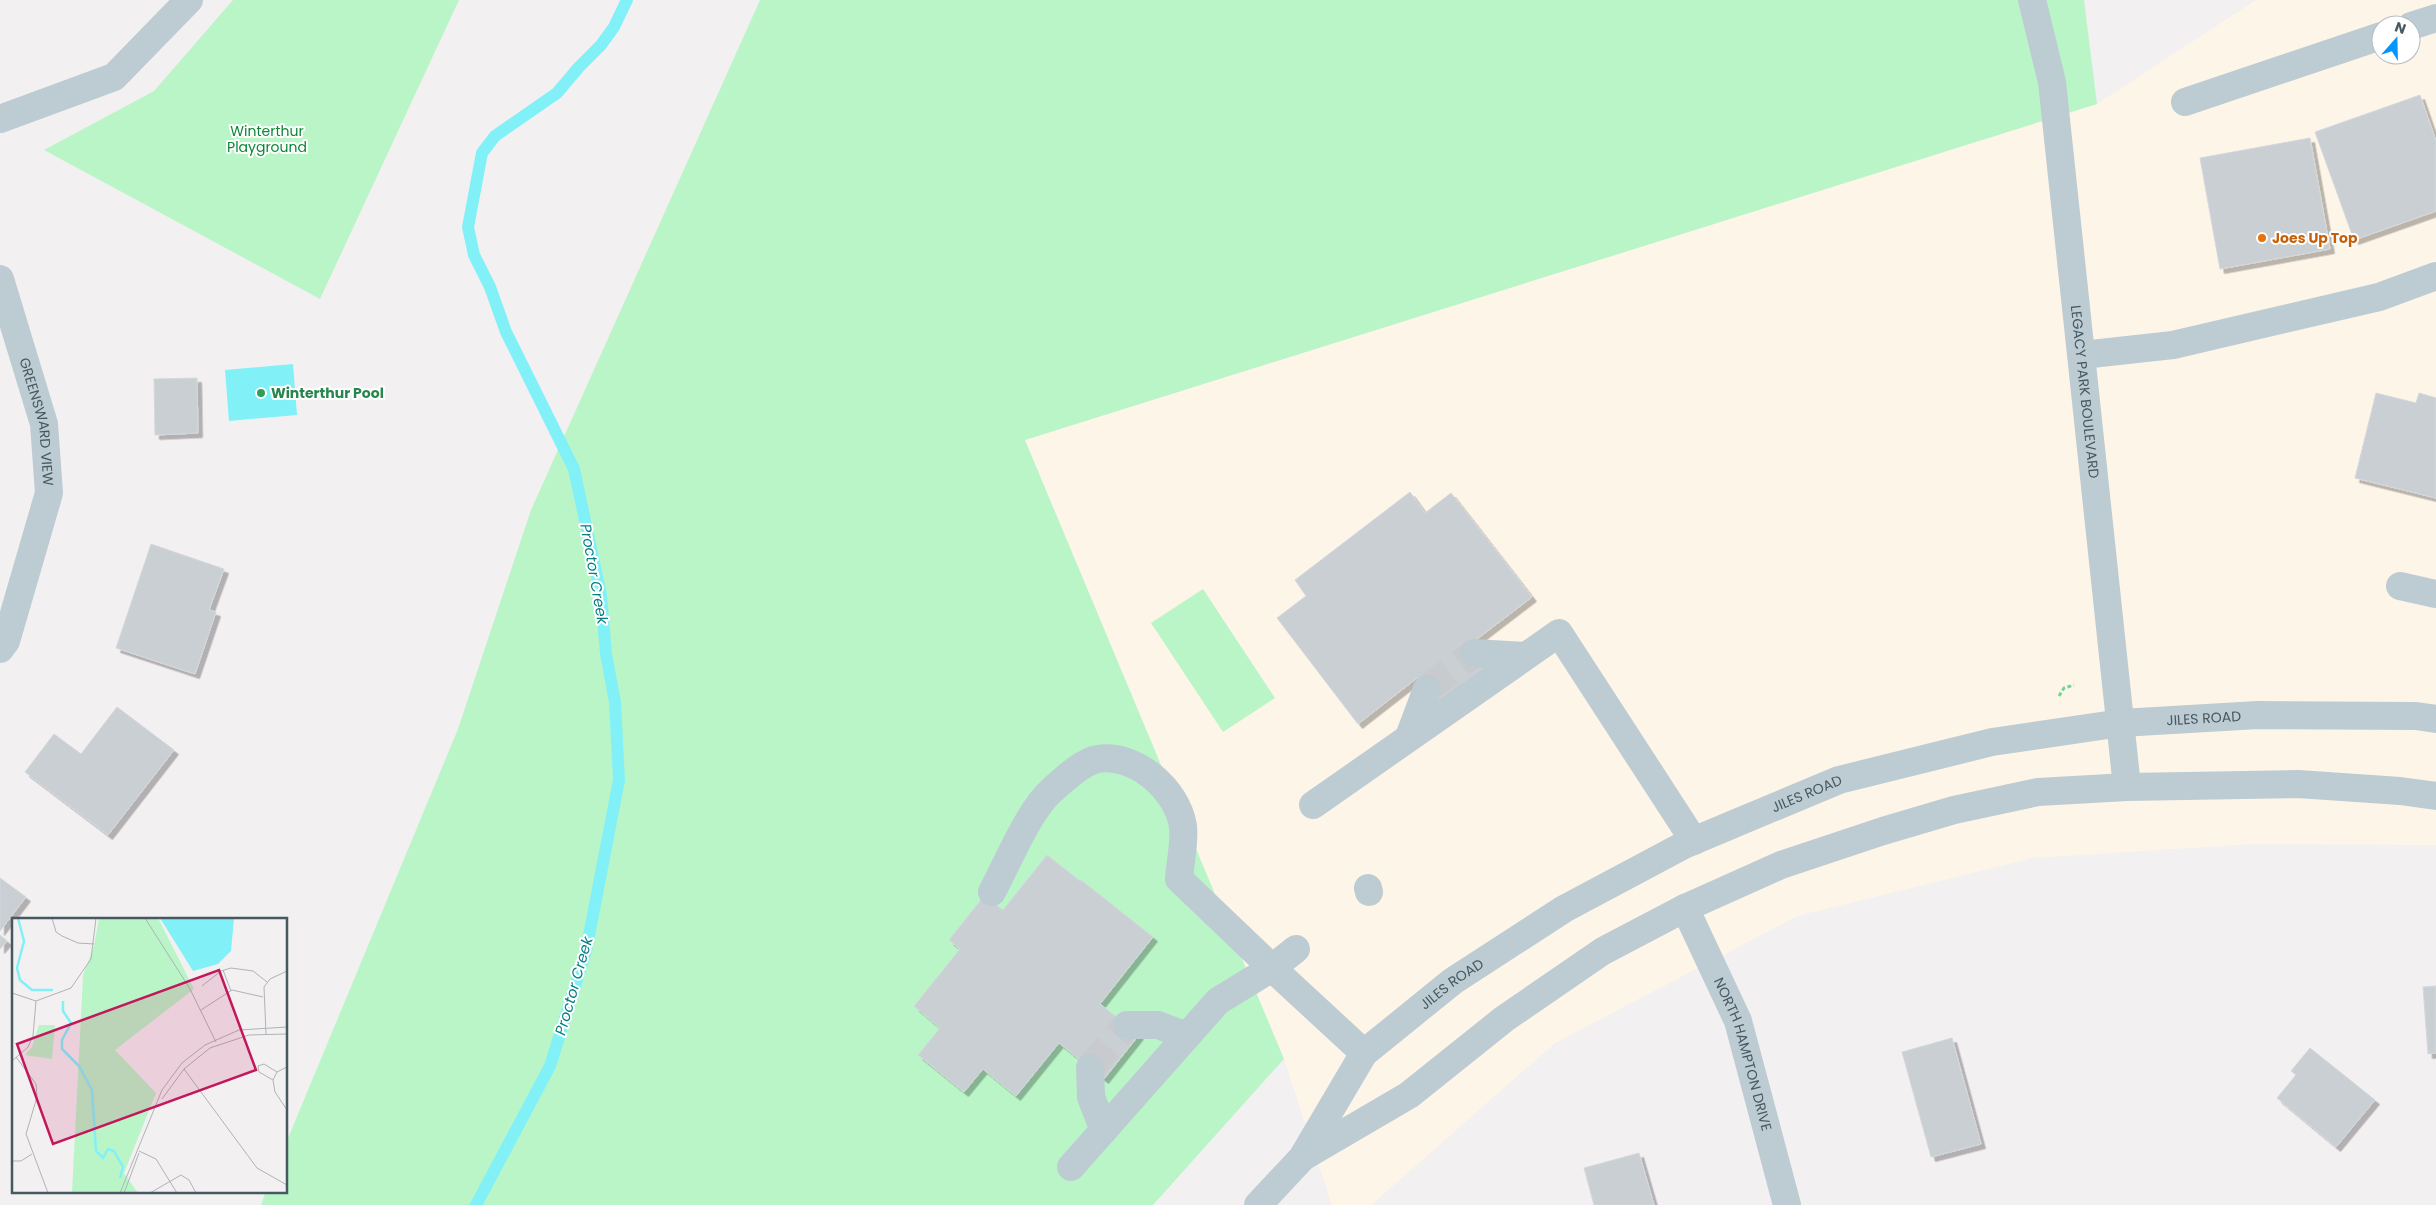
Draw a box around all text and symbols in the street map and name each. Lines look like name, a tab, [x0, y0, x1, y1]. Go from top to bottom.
north arrow	[2371, 15, 2421, 65]
text: N	[2392, 17, 2409, 39]
park label: Winterthur Playground	[227, 121, 307, 157]
place label: Joes Up Top	[2272, 228, 2358, 248]
marker: Joes Up Top	[2256, 232, 2268, 244]
street label: LEGACY PARK BOULEVARD	[2066, 304, 2104, 480]
street label: GREENSWARD VIEW	[14, 355, 58, 487]
place label: Winterthur Pool	[271, 383, 384, 403]
marker: Winterthur Pool	[255, 387, 267, 399]
water label: Proctor Creek	[575, 522, 614, 627]
street label: JILES ROAD	[2166, 706, 2242, 730]
street label: JILES ROAD	[1768, 770, 1845, 817]
inset map	[12, 918, 288, 1192]
water label: Proctor Creek	[549, 933, 598, 1038]
street label: JILES ROAD	[1415, 954, 1488, 1014]
street label: NORTH HAMPTON DRIVE	[1709, 974, 1777, 1133]

